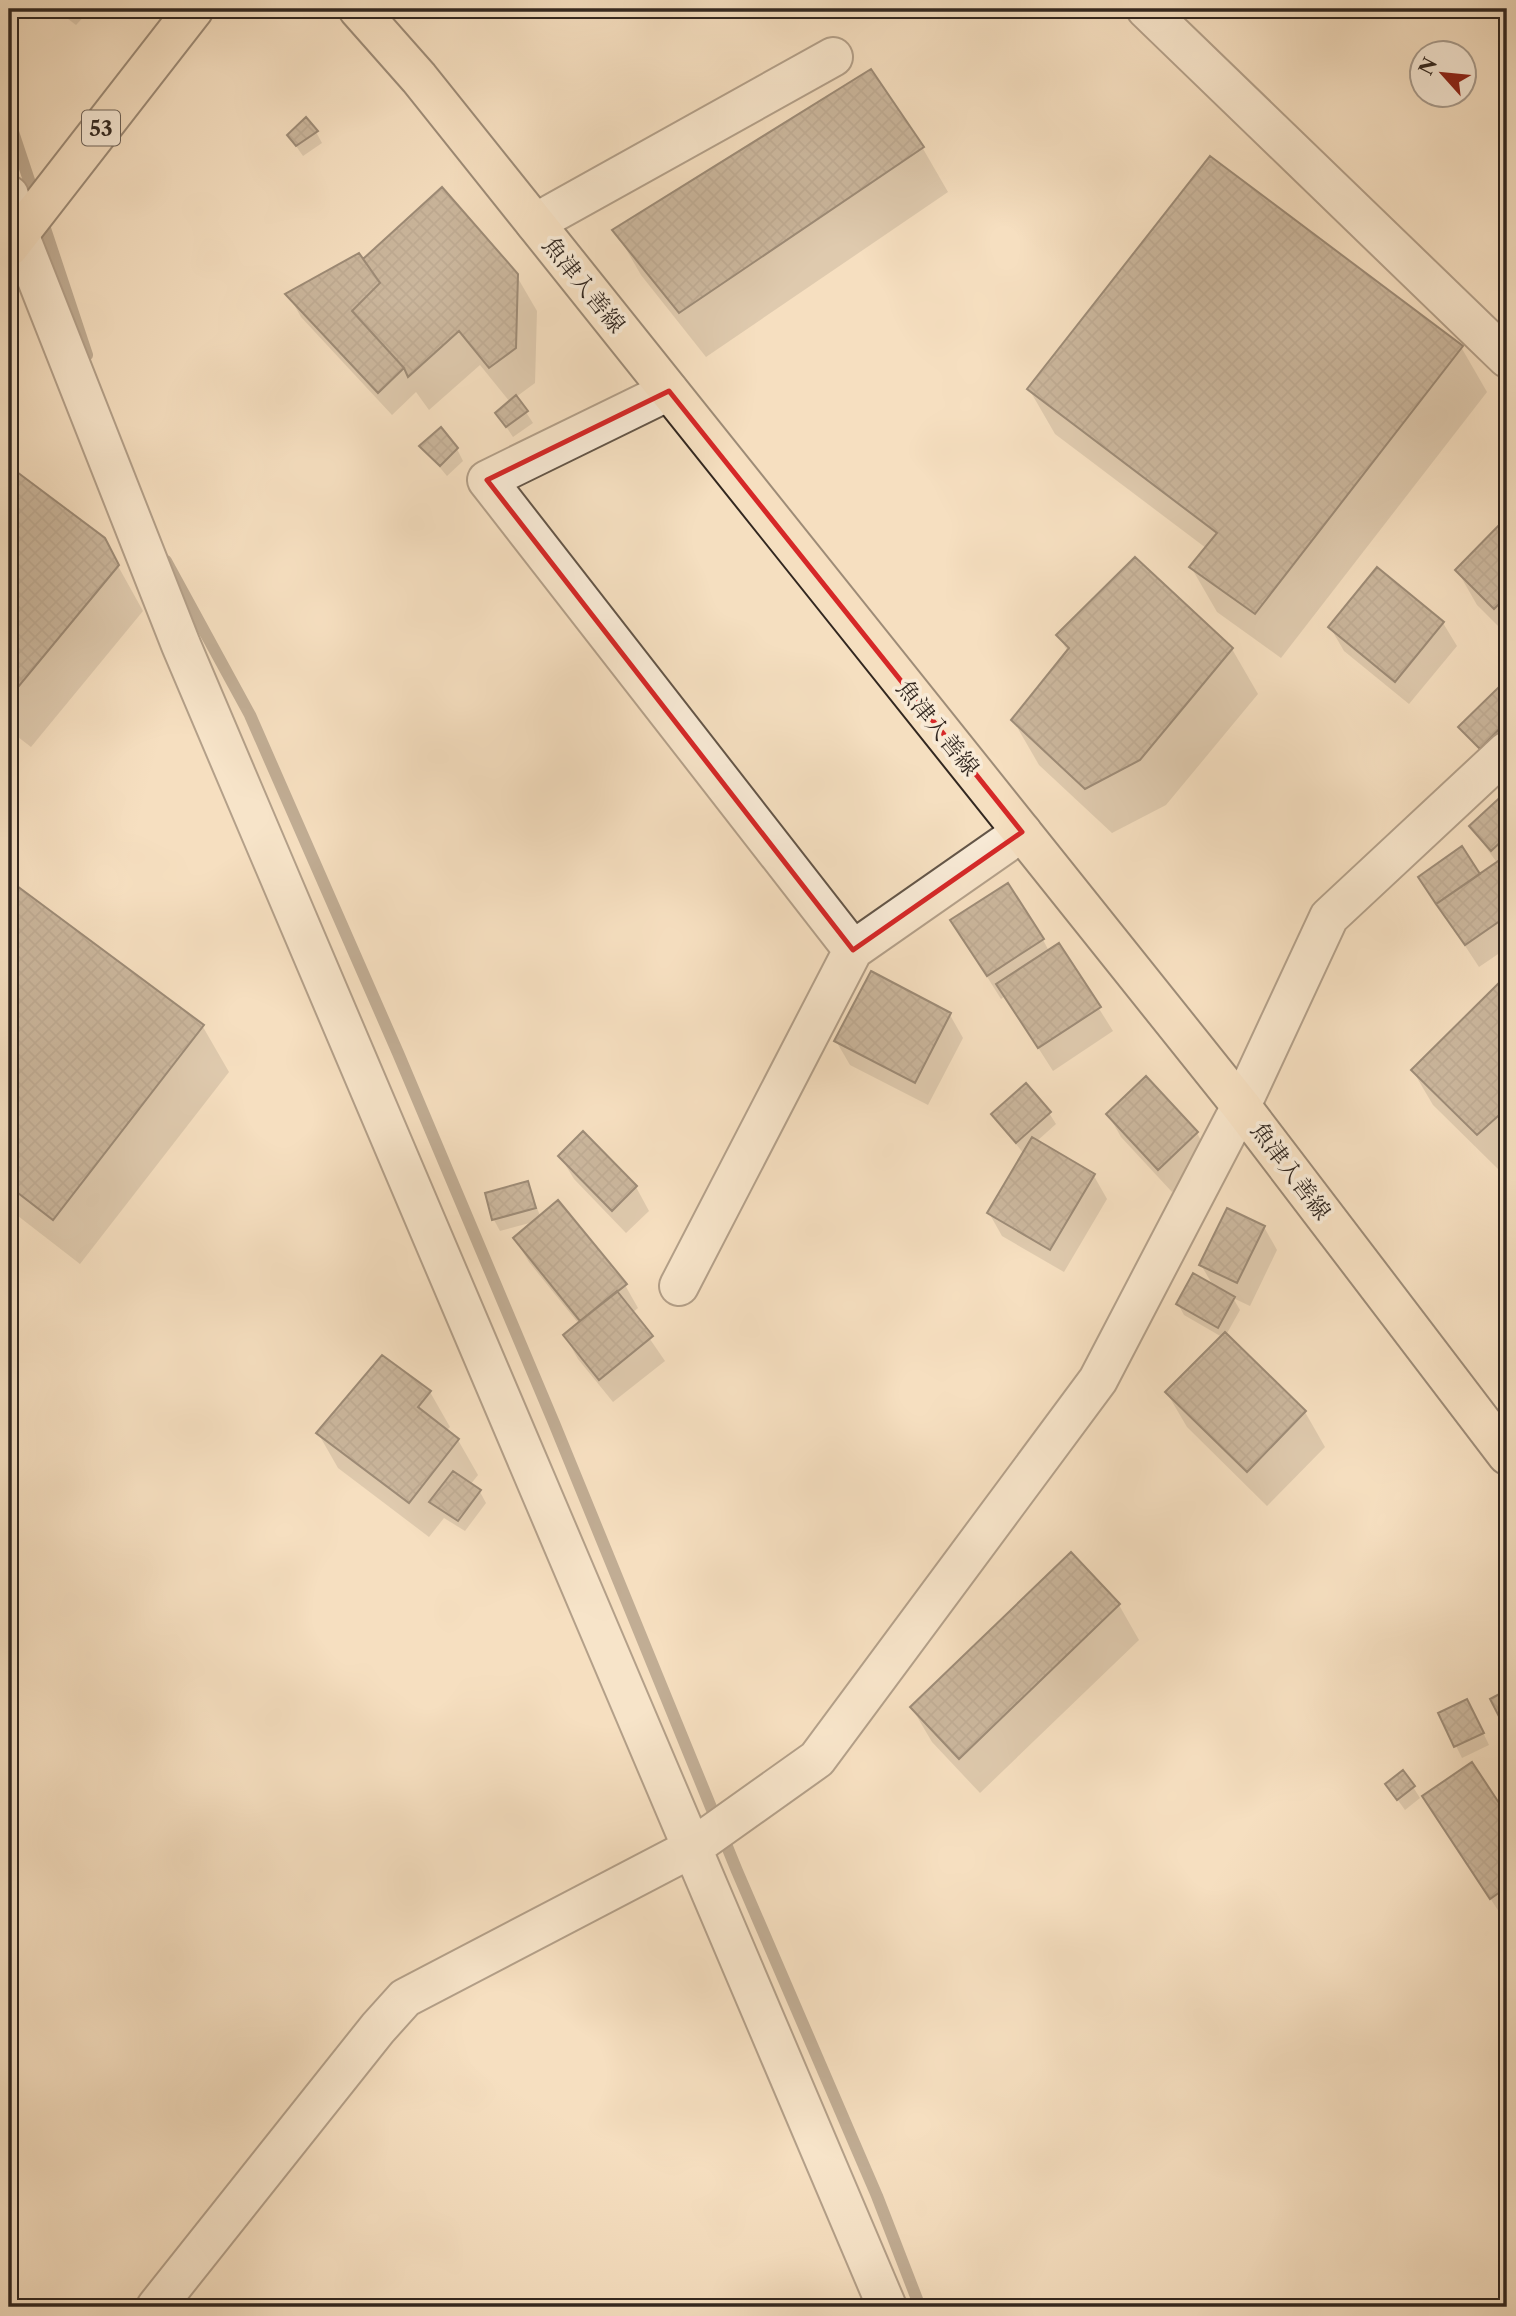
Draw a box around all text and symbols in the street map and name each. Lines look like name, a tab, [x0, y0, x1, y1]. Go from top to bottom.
north arrow	[1408, 38, 1478, 108]
text: N	[1414, 54, 1442, 79]
road number: 53	[82, 110, 120, 146]
street label: 魚津入善線	[537, 232, 631, 338]
street label: 魚津入善線	[891, 675, 985, 781]
street label: 魚津入善線	[1245, 1117, 1337, 1225]

